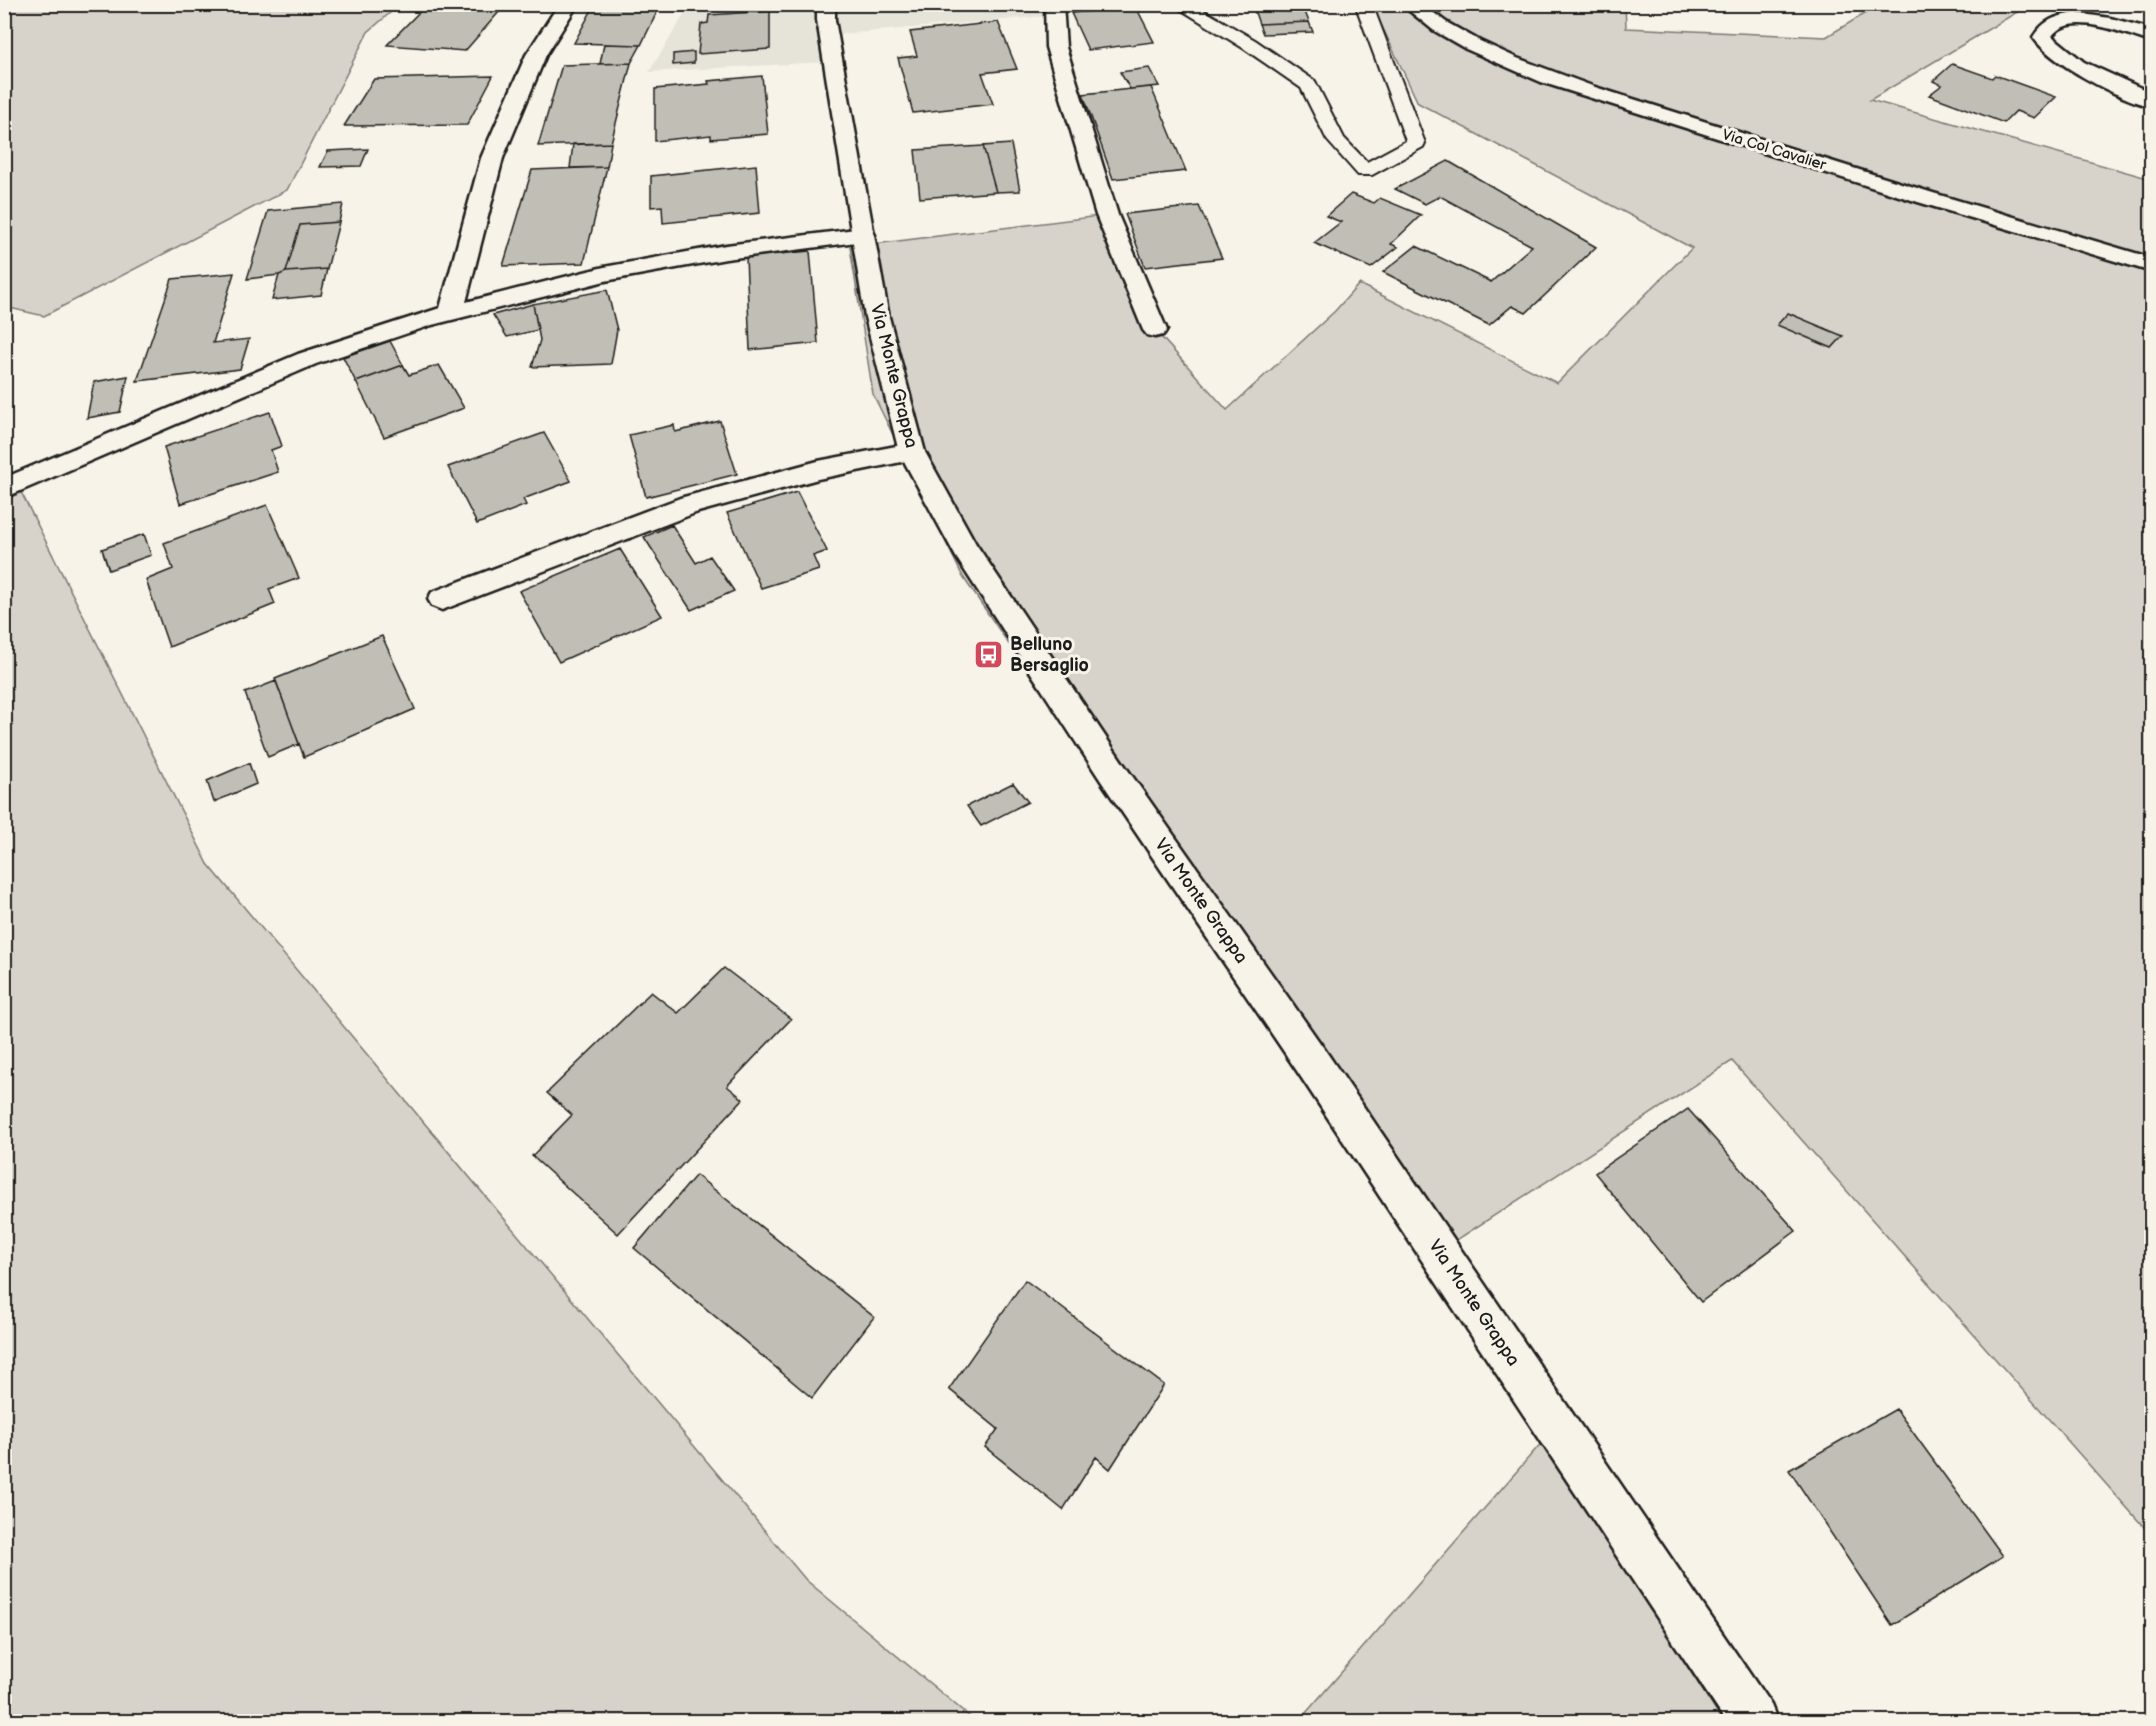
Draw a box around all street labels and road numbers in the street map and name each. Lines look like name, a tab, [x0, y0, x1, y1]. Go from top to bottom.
street label: Via Col Cavalier	[1720, 125, 1829, 175]
street label: Via Monte Grappa	[866, 302, 922, 450]
street label: Via Monte Grappa	[1150, 834, 1252, 968]
street label: Via Monte Grappa	[1424, 1236, 1524, 1370]

